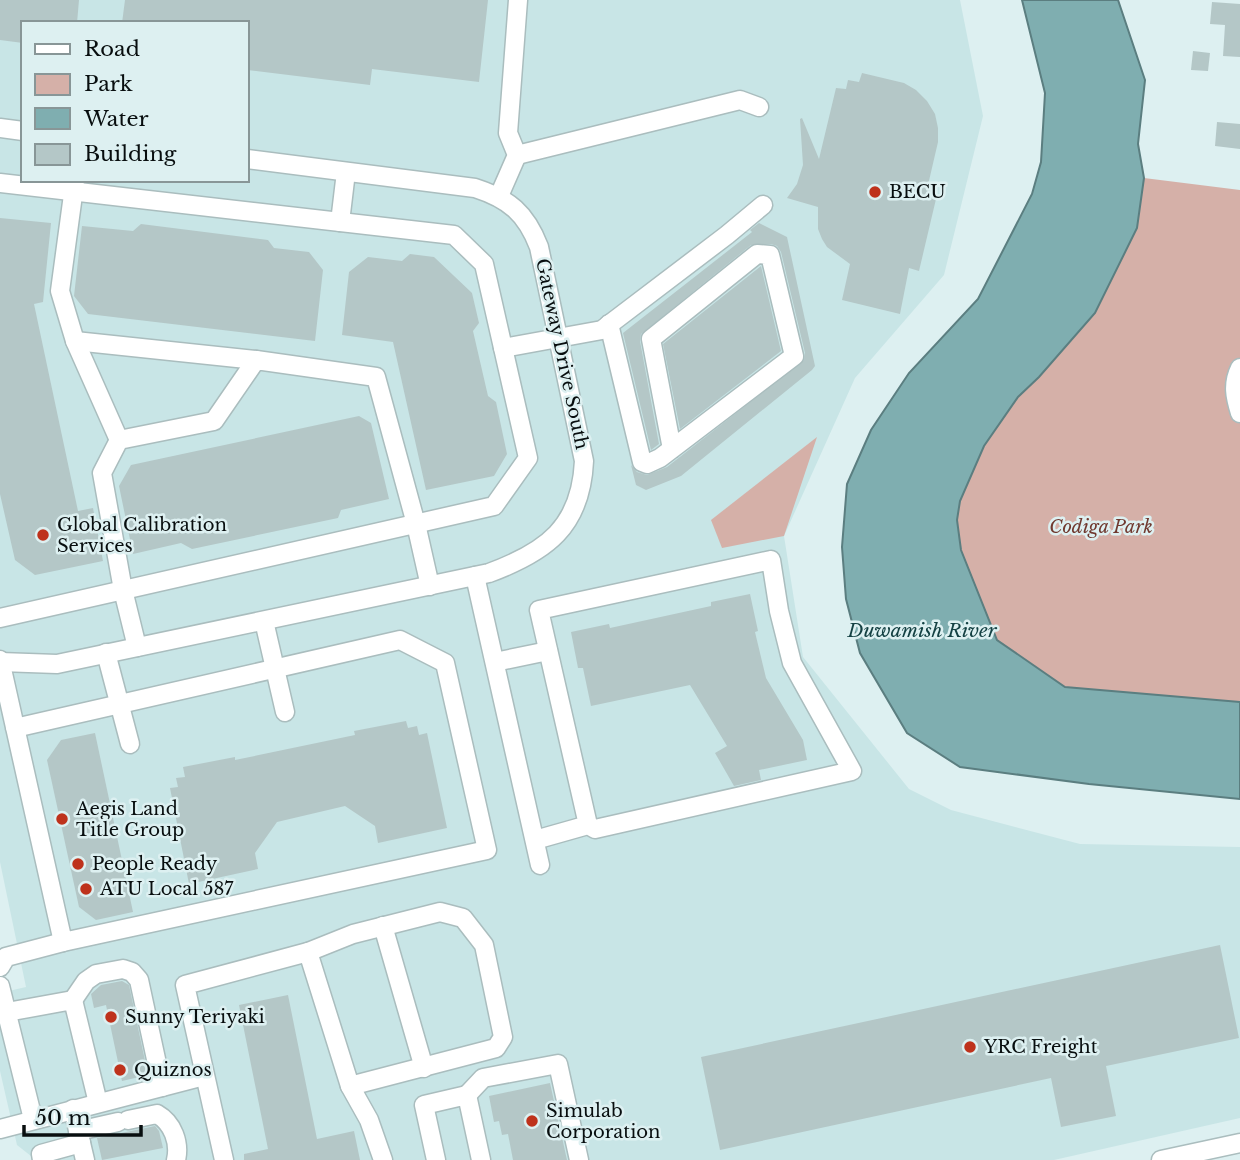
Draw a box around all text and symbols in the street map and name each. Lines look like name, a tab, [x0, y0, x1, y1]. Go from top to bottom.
legend	[21, 21, 248, 182]
text: Road	[84, 36, 140, 62]
text: Park	[84, 71, 133, 97]
text: Water	[83, 106, 148, 132]
text: Building	[84, 141, 177, 167]
place label: BECU	[889, 181, 946, 203]
marker: BECU	[867, 184, 883, 200]
street label: Gateway Drive South	[531, 257, 593, 451]
place label: Global Calibration Services	[57, 514, 227, 557]
park label: Codiga Park	[1049, 516, 1153, 538]
marker: Global Calibration Services	[35, 527, 51, 543]
water label: Duwamish River	[847, 619, 998, 642]
place label: Aegis Land Title Group	[75, 798, 184, 841]
marker: Aegis Land Title Group	[54, 811, 70, 827]
place label: People Ready	[92, 853, 218, 875]
marker: People Ready	[70, 856, 86, 872]
place label: ATU Local 587	[99, 878, 234, 900]
marker: ATU Local 587	[78, 881, 94, 897]
place label: Sunny Teriyaki	[125, 1006, 265, 1028]
marker: Sunny Teriyaki	[103, 1009, 119, 1025]
place label: YRC Freight	[983, 1036, 1098, 1058]
marker: YRC Freight	[962, 1039, 978, 1055]
place label: Quiznos	[134, 1059, 212, 1081]
marker: Quiznos	[112, 1062, 128, 1078]
scale bar	[24, 1094, 142, 1138]
place label: Simulab Corporation	[546, 1100, 660, 1143]
text: 50 m	[35, 1105, 91, 1131]
marker: Simulab Corporation	[524, 1113, 540, 1129]

